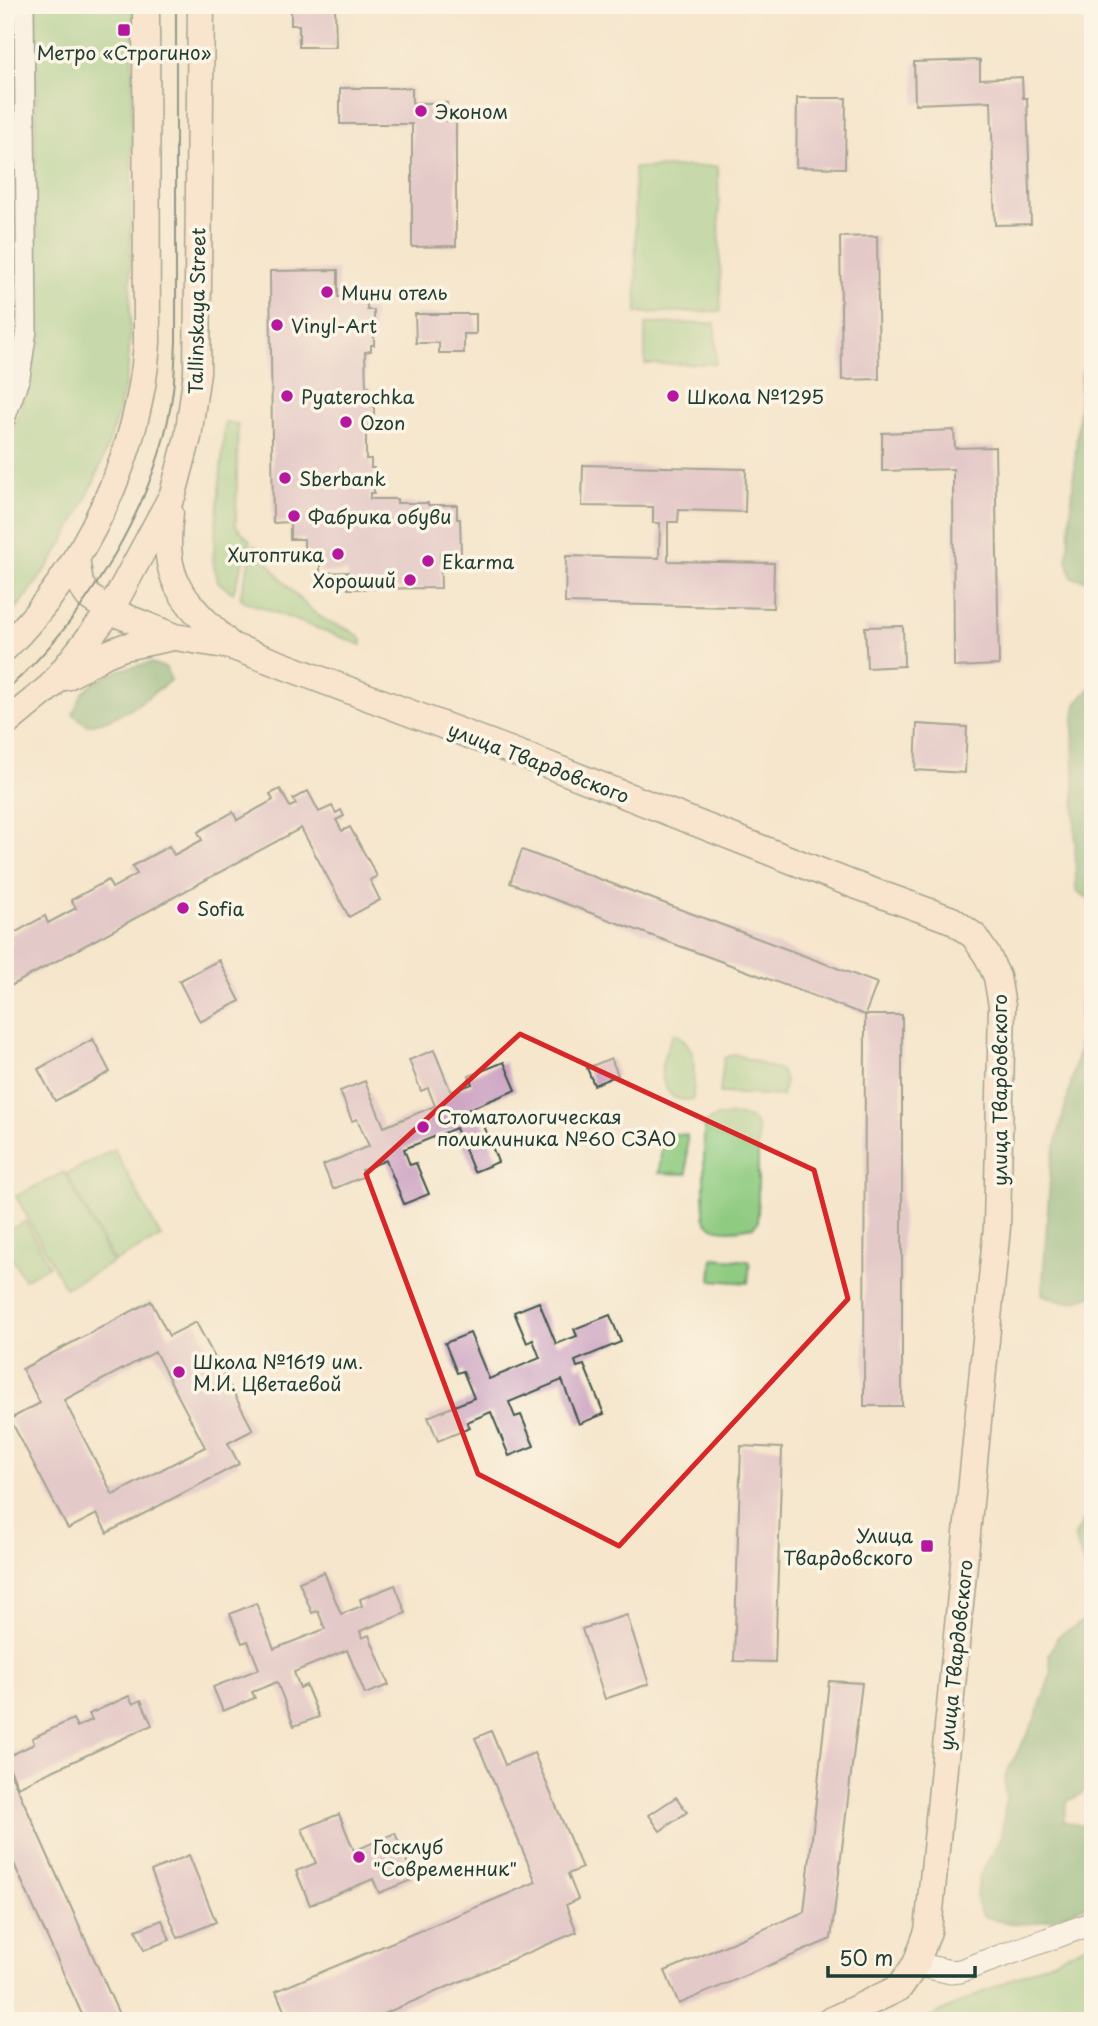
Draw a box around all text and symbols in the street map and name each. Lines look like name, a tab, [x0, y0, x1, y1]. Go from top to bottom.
marker: Метро «Строгино»	[116, 22, 132, 38]
place label: Метро «Строгино»	[37, 38, 211, 66]
place label: Эконом	[435, 97, 508, 125]
marker: Эконом	[413, 103, 429, 119]
street label: Tallinskaya Street	[181, 227, 211, 395]
place label: Мини отель	[341, 278, 448, 306]
marker: Мини отель	[319, 284, 335, 300]
place label: Vinyl-Art	[291, 311, 377, 339]
marker: Vinyl-Art	[269, 317, 285, 333]
place label: Pyaterochka	[301, 382, 415, 410]
place label: Школа №1295	[687, 382, 824, 410]
marker: Pyaterochka	[279, 388, 295, 404]
marker: Школа №1295	[665, 388, 681, 404]
place label: Ozon	[360, 408, 405, 436]
marker: Ozon	[338, 414, 354, 430]
place label: Sberbank	[299, 464, 387, 492]
marker: Sberbank	[277, 470, 293, 486]
place label: Фабрика обуви	[308, 502, 451, 530]
marker: Фабрика обуви	[286, 508, 302, 524]
place label: Хитоптика	[228, 540, 324, 568]
marker: Хитоптика	[330, 546, 346, 562]
place label: Ekarma	[442, 547, 514, 575]
marker: Ekarma	[420, 553, 436, 569]
place label: Хороший	[312, 566, 396, 594]
marker: Хороший	[402, 572, 418, 588]
street label: улица Твардовского	[444, 715, 634, 809]
place label: Sofia	[197, 894, 244, 922]
marker: Sofia	[175, 900, 191, 916]
street label: улица Твардовского	[985, 994, 1013, 1186]
place label: Стоматологическая поликлиника №60 СЗАО	[437, 1102, 677, 1152]
marker: Стоматологическая поликлиника №60 СЗАО	[415, 1119, 431, 1135]
place label: Школа №1619 им. М.И. Цветаевой	[193, 1347, 363, 1397]
marker: Школа №1619 им. М.И. Цветаевой	[171, 1364, 187, 1380]
place label: Улица Твардовского	[783, 1521, 913, 1571]
marker: Улица Твардовского	[919, 1538, 935, 1554]
street label: улица Твардовского	[931, 1558, 979, 1752]
place label: Госклуб "Современник"	[373, 1832, 517, 1882]
marker: Госклуб "Современник"	[351, 1849, 367, 1865]
scale bar	[828, 1935, 976, 1979]
text: 50 m	[839, 1941, 893, 1973]

